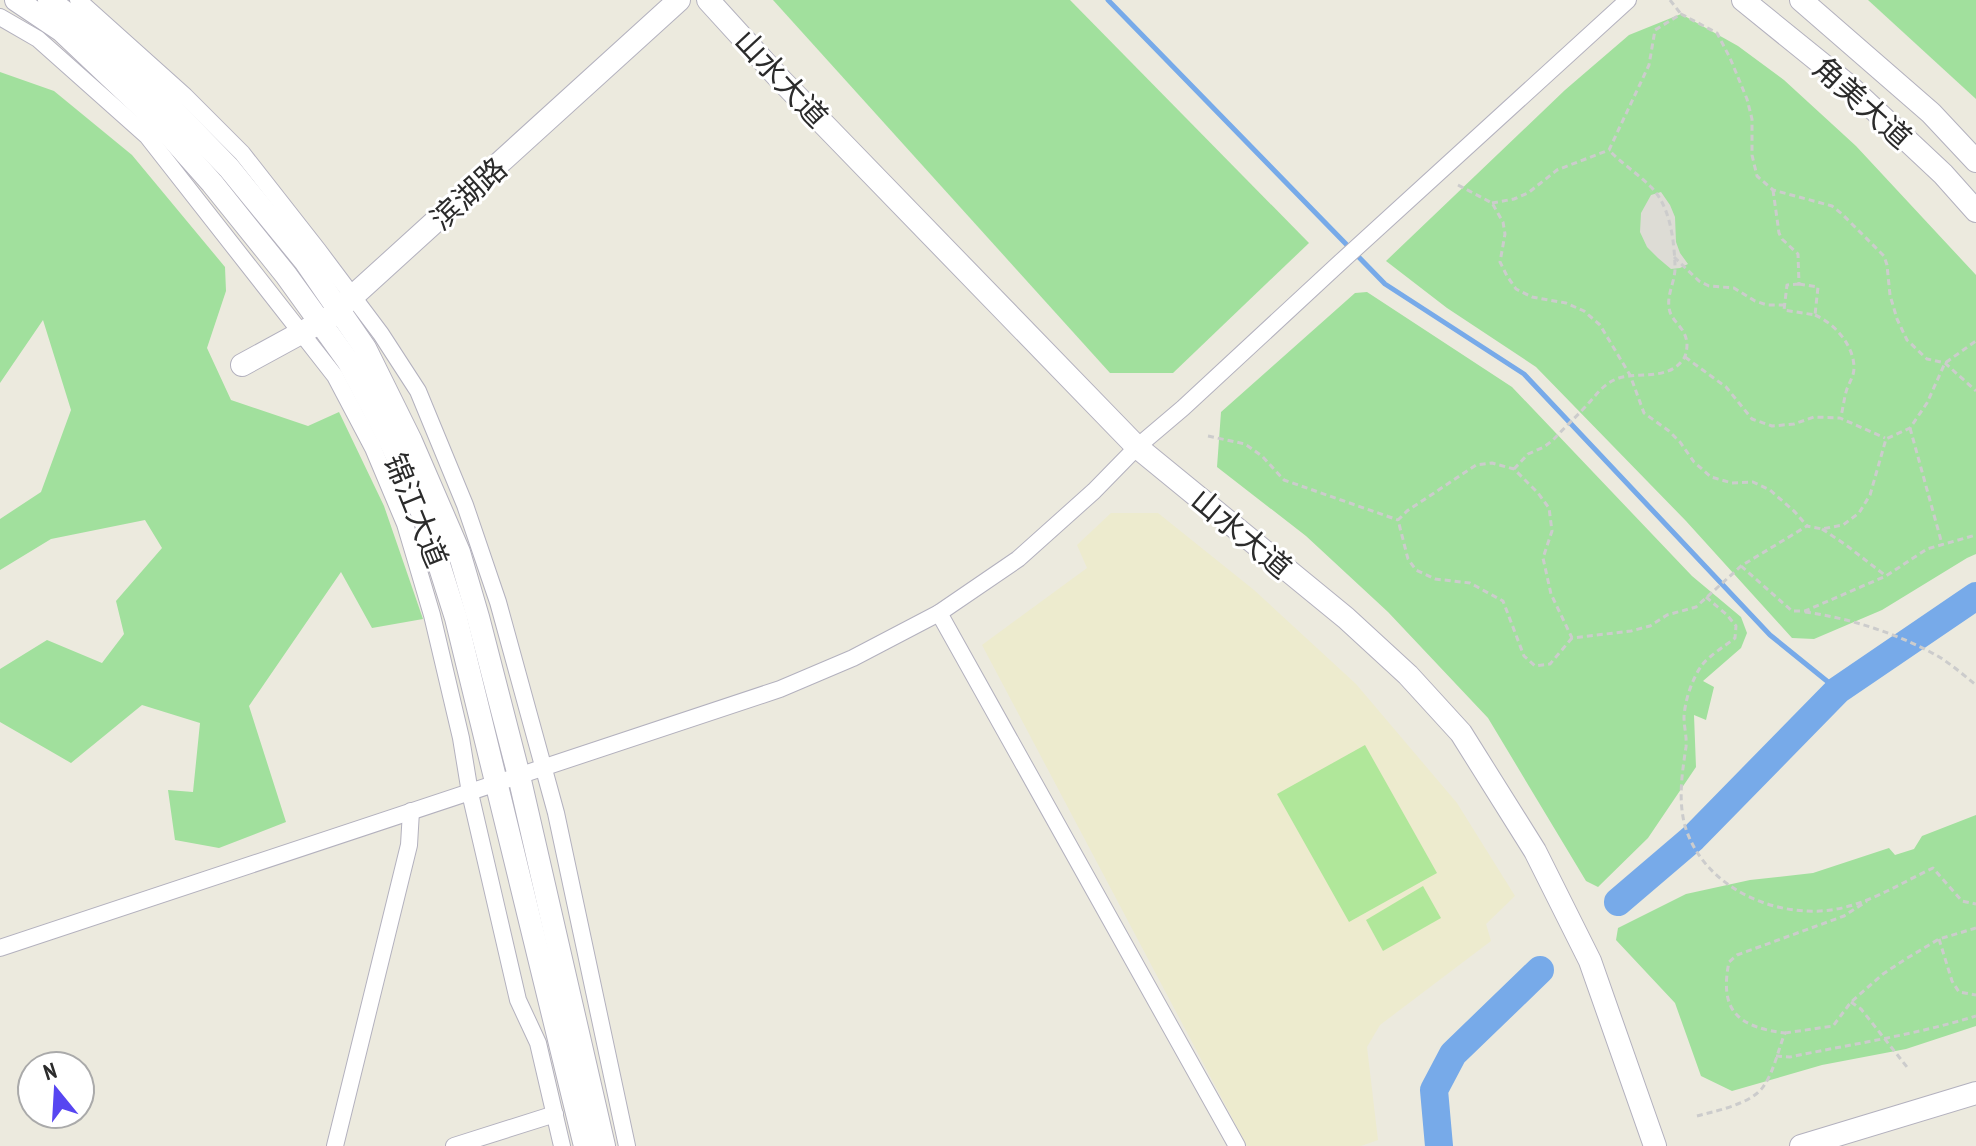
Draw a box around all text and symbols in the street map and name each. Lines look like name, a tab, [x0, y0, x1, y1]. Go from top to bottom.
street label: 山水大道	[727, 21, 837, 135]
street label: 角美大道	[1805, 47, 1921, 157]
street label: 滨湖路	[422, 148, 514, 238]
street label: 锦江大道	[376, 447, 458, 573]
street label: 山水大道	[1184, 479, 1300, 587]
north arrow	[16, 1050, 96, 1130]
text: N	[40, 1056, 60, 1086]

